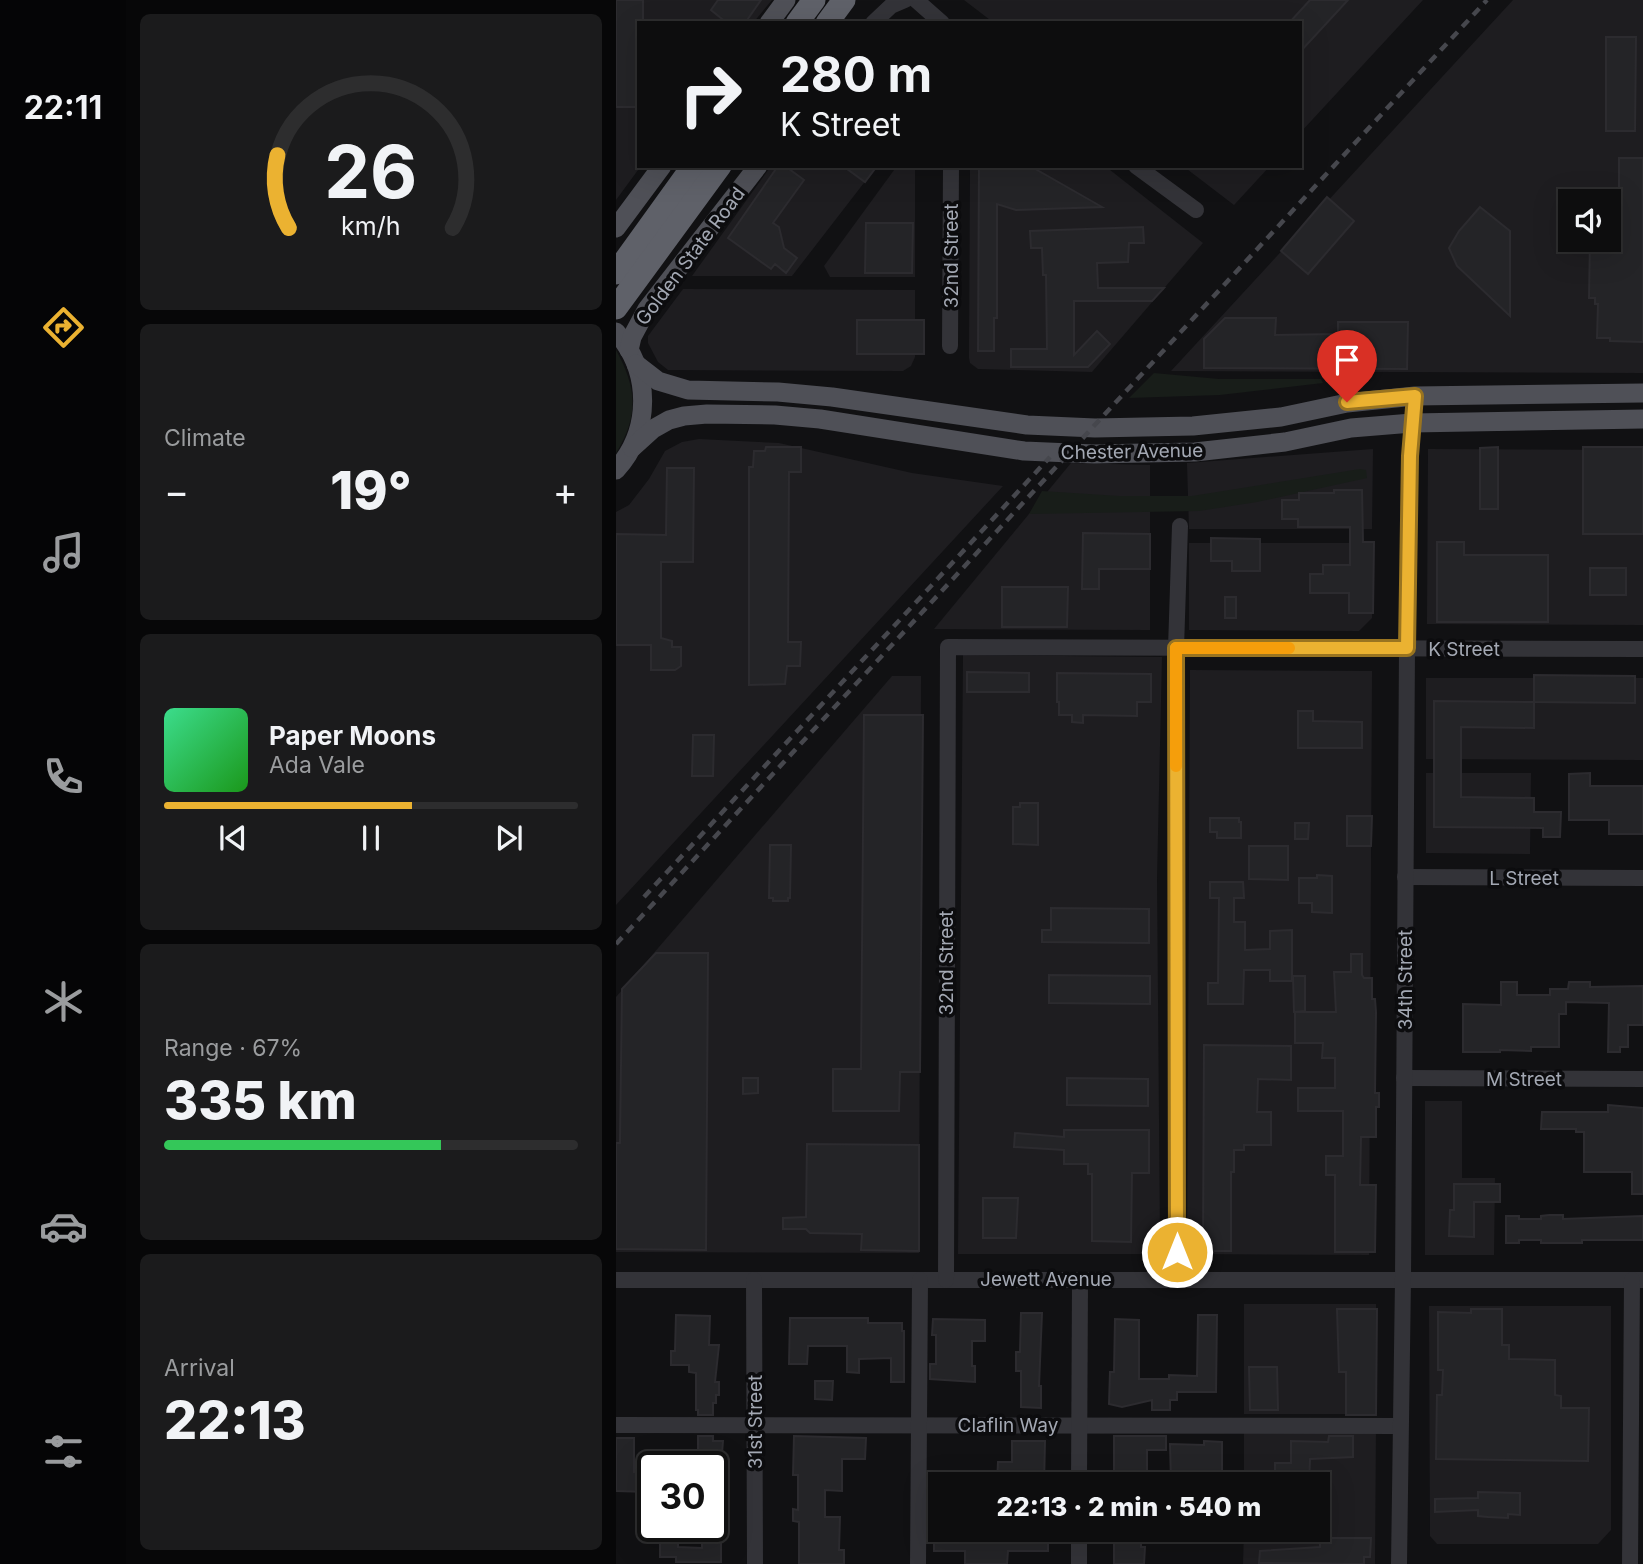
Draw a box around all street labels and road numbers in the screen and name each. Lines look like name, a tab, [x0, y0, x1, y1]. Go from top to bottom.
street label: Golden State Road	[631, 183, 750, 330]
street label: 32nd Street	[940, 203, 963, 309]
street label: Chester Avenue	[1061, 439, 1203, 464]
street label: K Street	[1428, 638, 1500, 661]
street label: L Street	[1489, 867, 1559, 890]
street label: 32nd Street	[935, 910, 958, 1016]
street label: 34th Street	[1394, 930, 1417, 1030]
street label: M Street	[1486, 1068, 1562, 1091]
street label: Jewett Avenue	[980, 1268, 1112, 1291]
street label: 31st Street	[744, 1375, 767, 1469]
street label: Claflin Way	[958, 1414, 1059, 1437]

